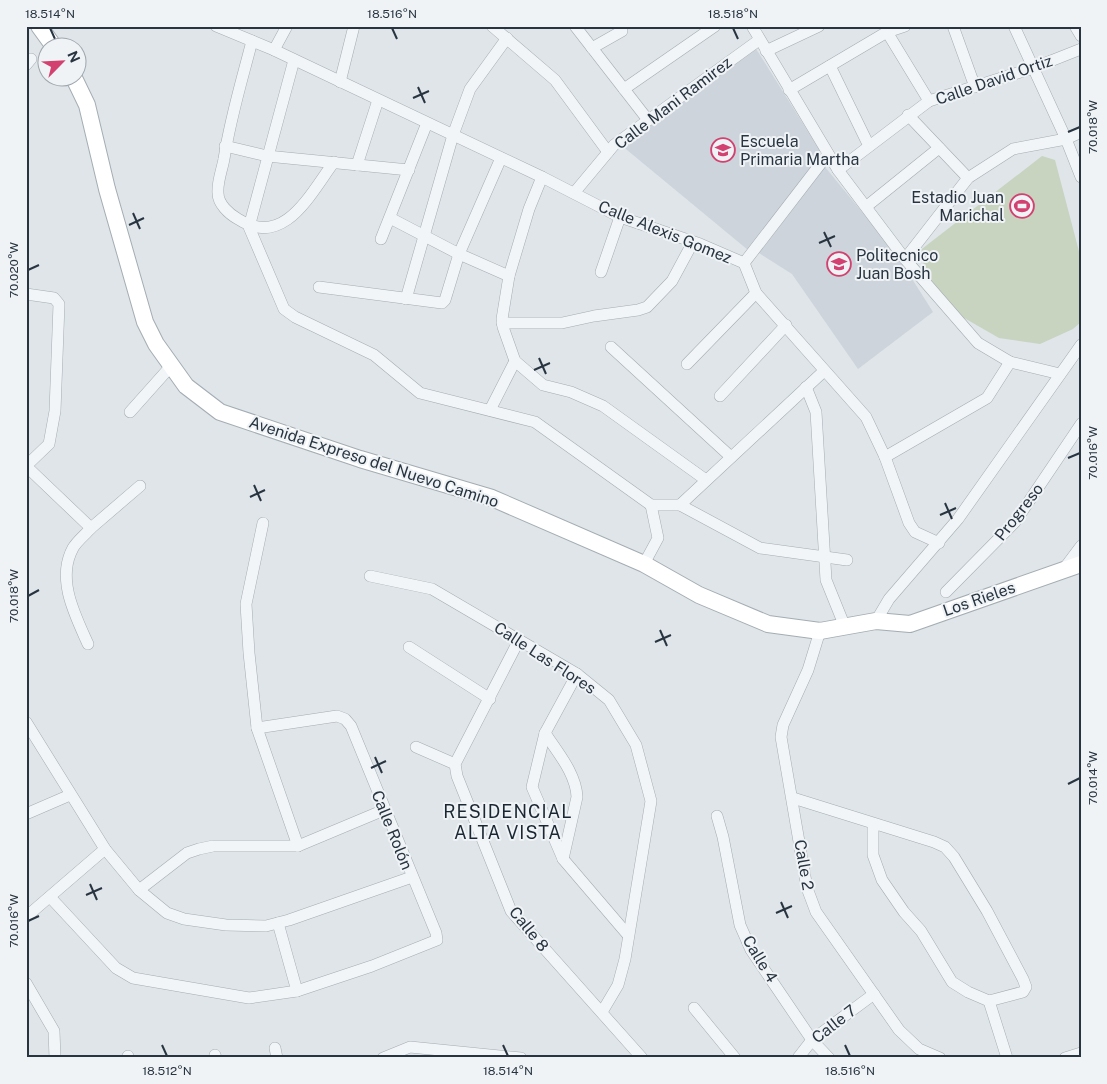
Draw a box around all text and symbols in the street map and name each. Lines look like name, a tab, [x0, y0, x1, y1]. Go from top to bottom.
text: 18.514°N	[25, 7, 75, 21]
text: 18.516°N	[367, 7, 417, 21]
text: 18.518°N	[708, 7, 758, 21]
north arrow	[38, 38, 88, 88]
text: N	[64, 48, 83, 65]
street label: Calle David Ortiz	[933, 51, 1055, 109]
street label: Calle Mani Ramirez	[611, 53, 736, 153]
text: 70.018°W	[1086, 99, 1100, 154]
place label: Escuela Primaria Martha	[740, 132, 859, 169]
school or university icon: Escuela Primaria Martha	[710, 137, 736, 163]
place label: Estadio Juan Marichal	[911, 188, 1004, 225]
sports icon: Estadio Juan Marichal	[1009, 193, 1035, 219]
street label: Calle Alexis Gomez	[596, 197, 735, 268]
text: 70.020°W	[7, 242, 21, 298]
place label: Politecnico Juan Bosh	[856, 246, 938, 283]
school or university icon: Politecnico Juan Bosh	[826, 251, 852, 277]
street label: Avenida Expreso del Nuevo Camino	[247, 413, 501, 511]
text: 70.016°W	[1086, 426, 1100, 480]
street label: Progreso	[991, 480, 1047, 544]
text: 70.018°W	[7, 568, 21, 623]
street label: Los Rieles	[940, 578, 1018, 620]
street label: Calle Las Flores	[491, 618, 599, 698]
text: 70.014°W	[1086, 751, 1100, 805]
street label: Calle Rolón	[367, 788, 417, 872]
district label: RESIDENCIAL ALTA VISTA	[443, 801, 573, 843]
street label: Calle 2	[790, 838, 818, 892]
text: 70.016°W	[7, 894, 21, 948]
street label: Calle 8	[505, 903, 553, 955]
street label: Calle 4	[739, 932, 781, 986]
street label: Calle 7	[808, 1001, 860, 1047]
text: 18.512°N	[142, 1064, 192, 1078]
text: 18.514°N	[483, 1064, 533, 1078]
text: 18.516°N	[825, 1064, 875, 1078]

